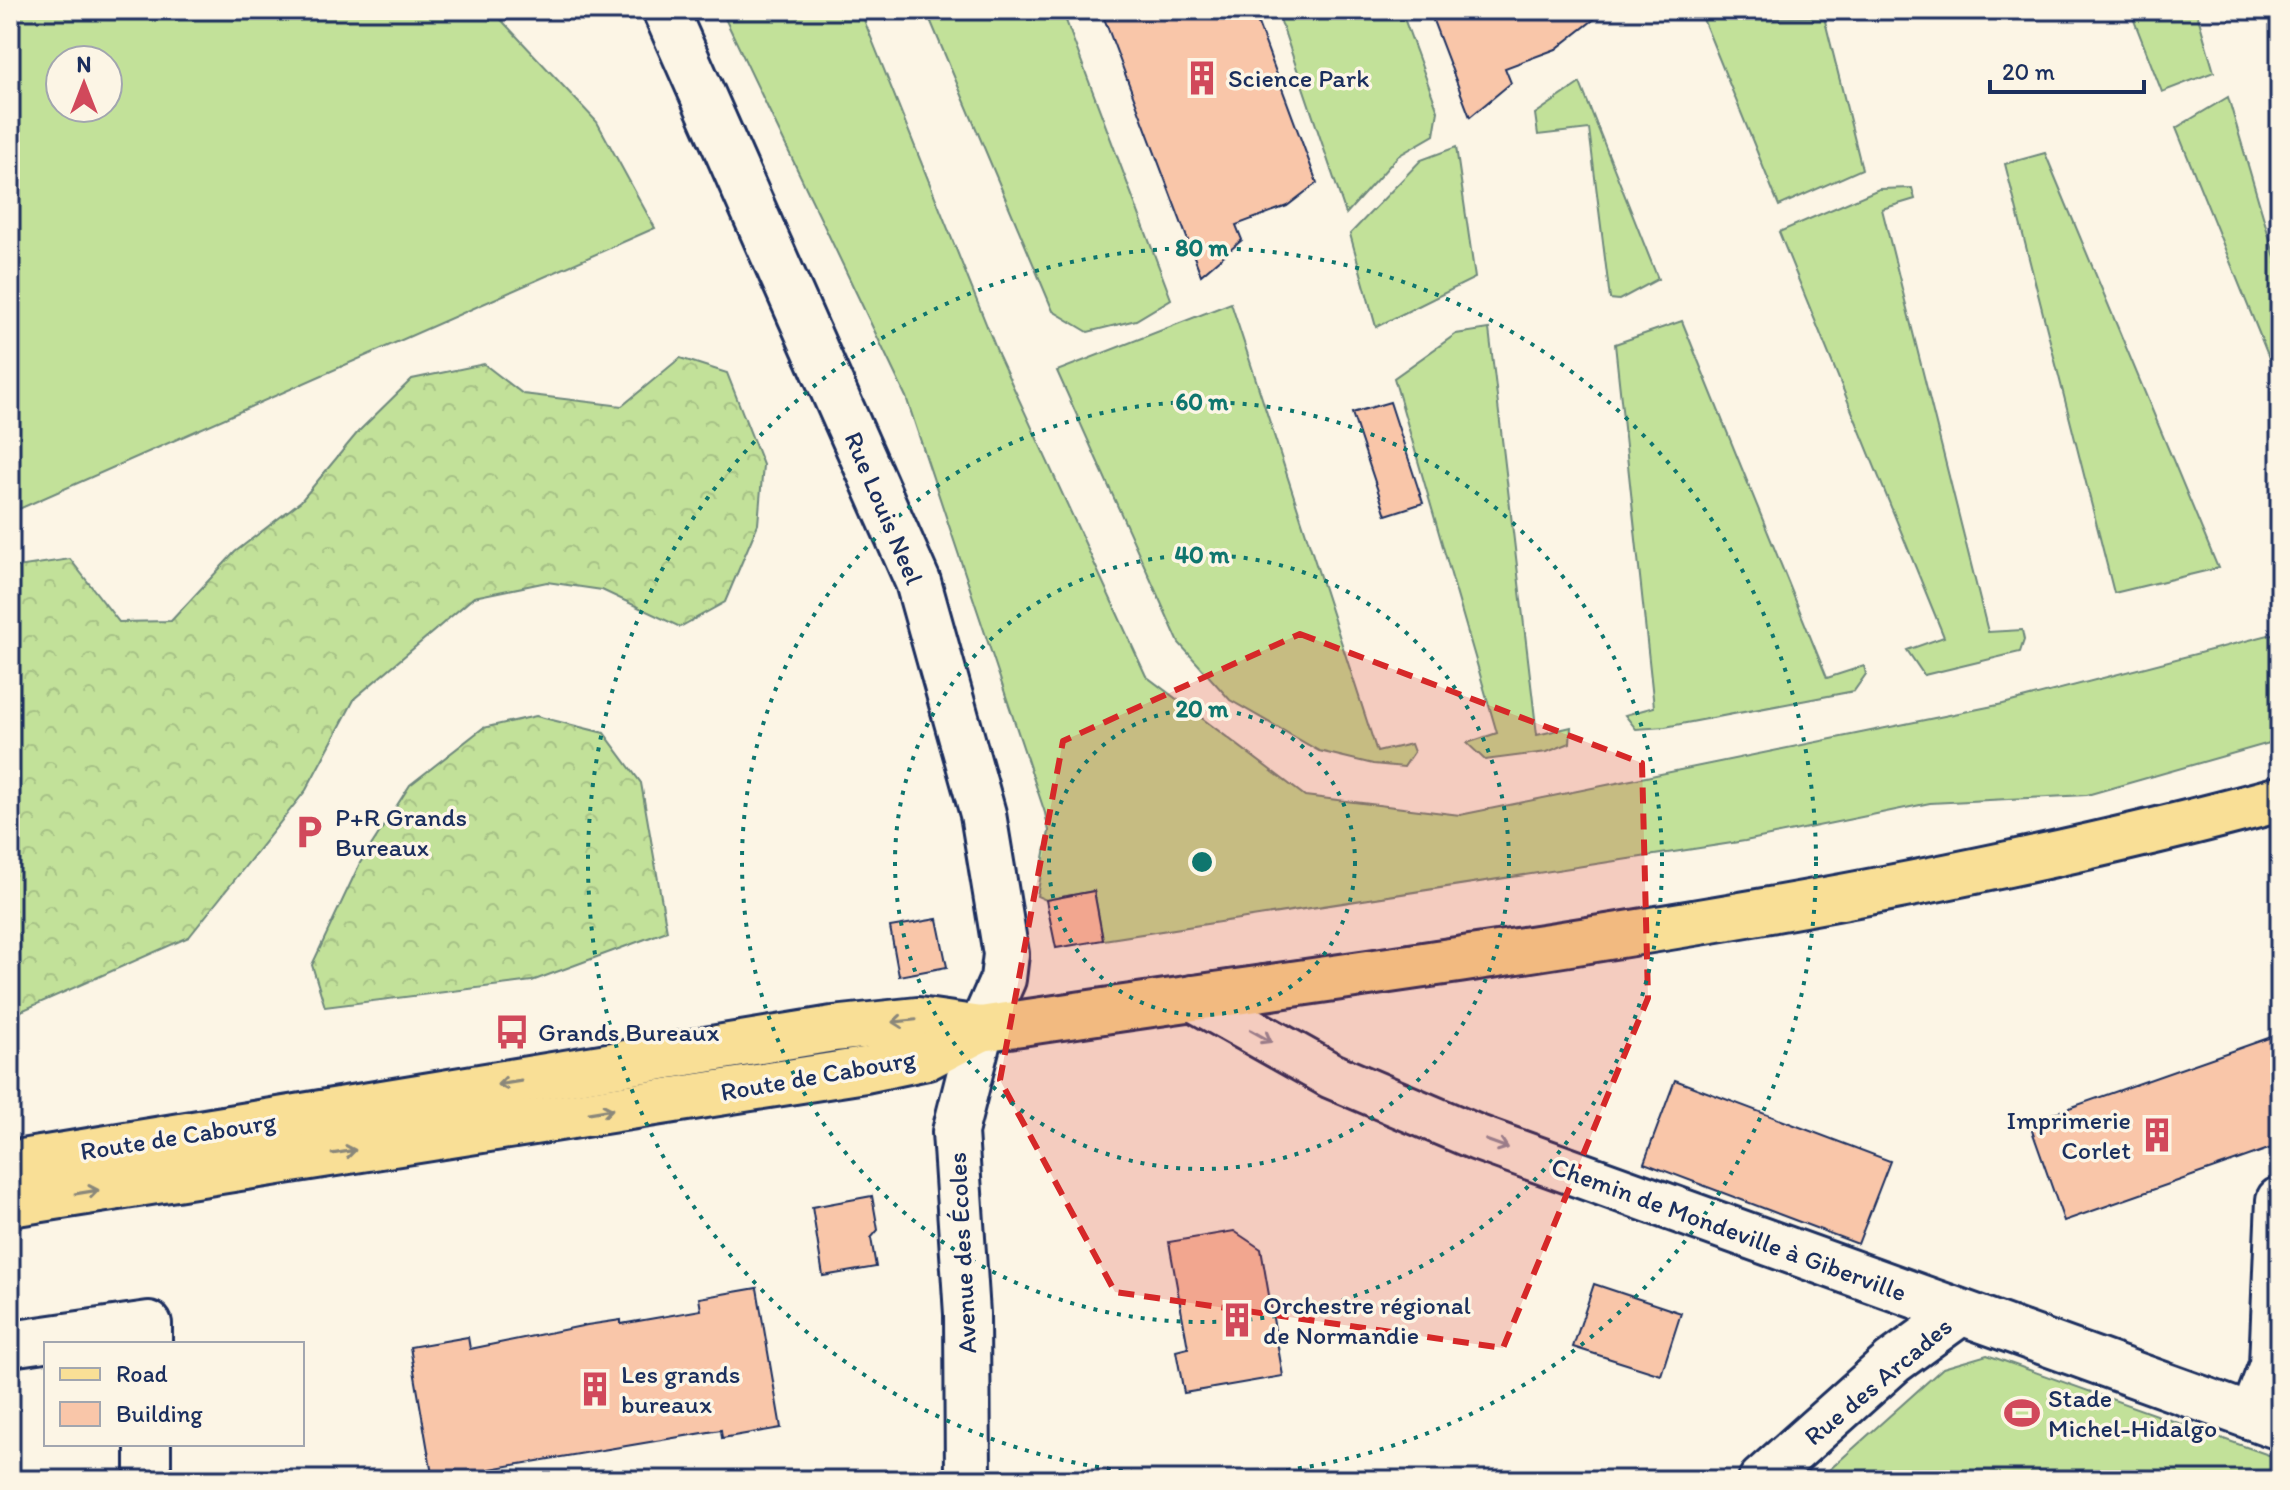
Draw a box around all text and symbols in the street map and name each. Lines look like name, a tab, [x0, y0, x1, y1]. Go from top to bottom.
north arrow	[44, 44, 124, 124]
scale bar	[1990, 44, 2144, 94]
text: N	[77, 51, 91, 78]
text: 20 m	[2002, 57, 2055, 86]
building icon: Science Park	[1183, 59, 1221, 97]
place label: Science Park	[1228, 62, 1369, 94]
text: 80 m	[1175, 233, 1230, 262]
text: 60 m	[1175, 387, 1229, 416]
street label: Rue Louis Neel	[837, 427, 931, 589]
text: 40 m	[1175, 540, 1230, 569]
text: 20 m	[1176, 694, 1229, 723]
place label: P+R Grands Bureaux	[335, 801, 467, 863]
parking icon: P+R Grands Bureaux	[290, 813, 328, 851]
centre of rings	[1188, 848, 1216, 876]
bus stop icon: Grands Bureaux	[493, 1013, 531, 1051]
one-way arrow	[891, 1014, 918, 1029]
place label: Grands Bureaux	[538, 1016, 719, 1048]
one-way arrow	[1249, 1028, 1272, 1044]
street label: Route de Cabourg	[718, 1042, 919, 1108]
one-way arrow	[497, 1076, 522, 1091]
one-way arrow	[588, 1103, 613, 1118]
place label: Imprimerie Corlet	[2007, 1104, 2131, 1166]
street label: Route de Cabourg	[78, 1105, 279, 1167]
building icon: Imprimerie Corlet	[2138, 1116, 2176, 1154]
one-way arrow	[1484, 1138, 1509, 1153]
one-way arrow	[331, 1144, 356, 1159]
street label: Chemin de Mondeville à Giberville	[1547, 1150, 1911, 1308]
street label: Avenue des Écoles	[941, 1151, 983, 1355]
one-way arrow	[74, 1184, 99, 1199]
place label: Orchestre régional de Normandie	[1263, 1289, 1471, 1351]
building icon: Orchestre régional de Normandie	[1218, 1301, 1256, 1339]
street label: Rue des Arcades	[1798, 1310, 1958, 1452]
legend	[44, 1342, 304, 1446]
place label: Les grands bureaux	[621, 1358, 741, 1420]
text: Road	[116, 1359, 168, 1388]
building icon: Les grands bureaux	[576, 1370, 614, 1408]
place label: Stade Michel-Hidalgo	[2048, 1382, 2217, 1444]
sports icon: Stade Michel-Hidalgo	[2003, 1394, 2041, 1432]
text: Building	[116, 1399, 203, 1428]

